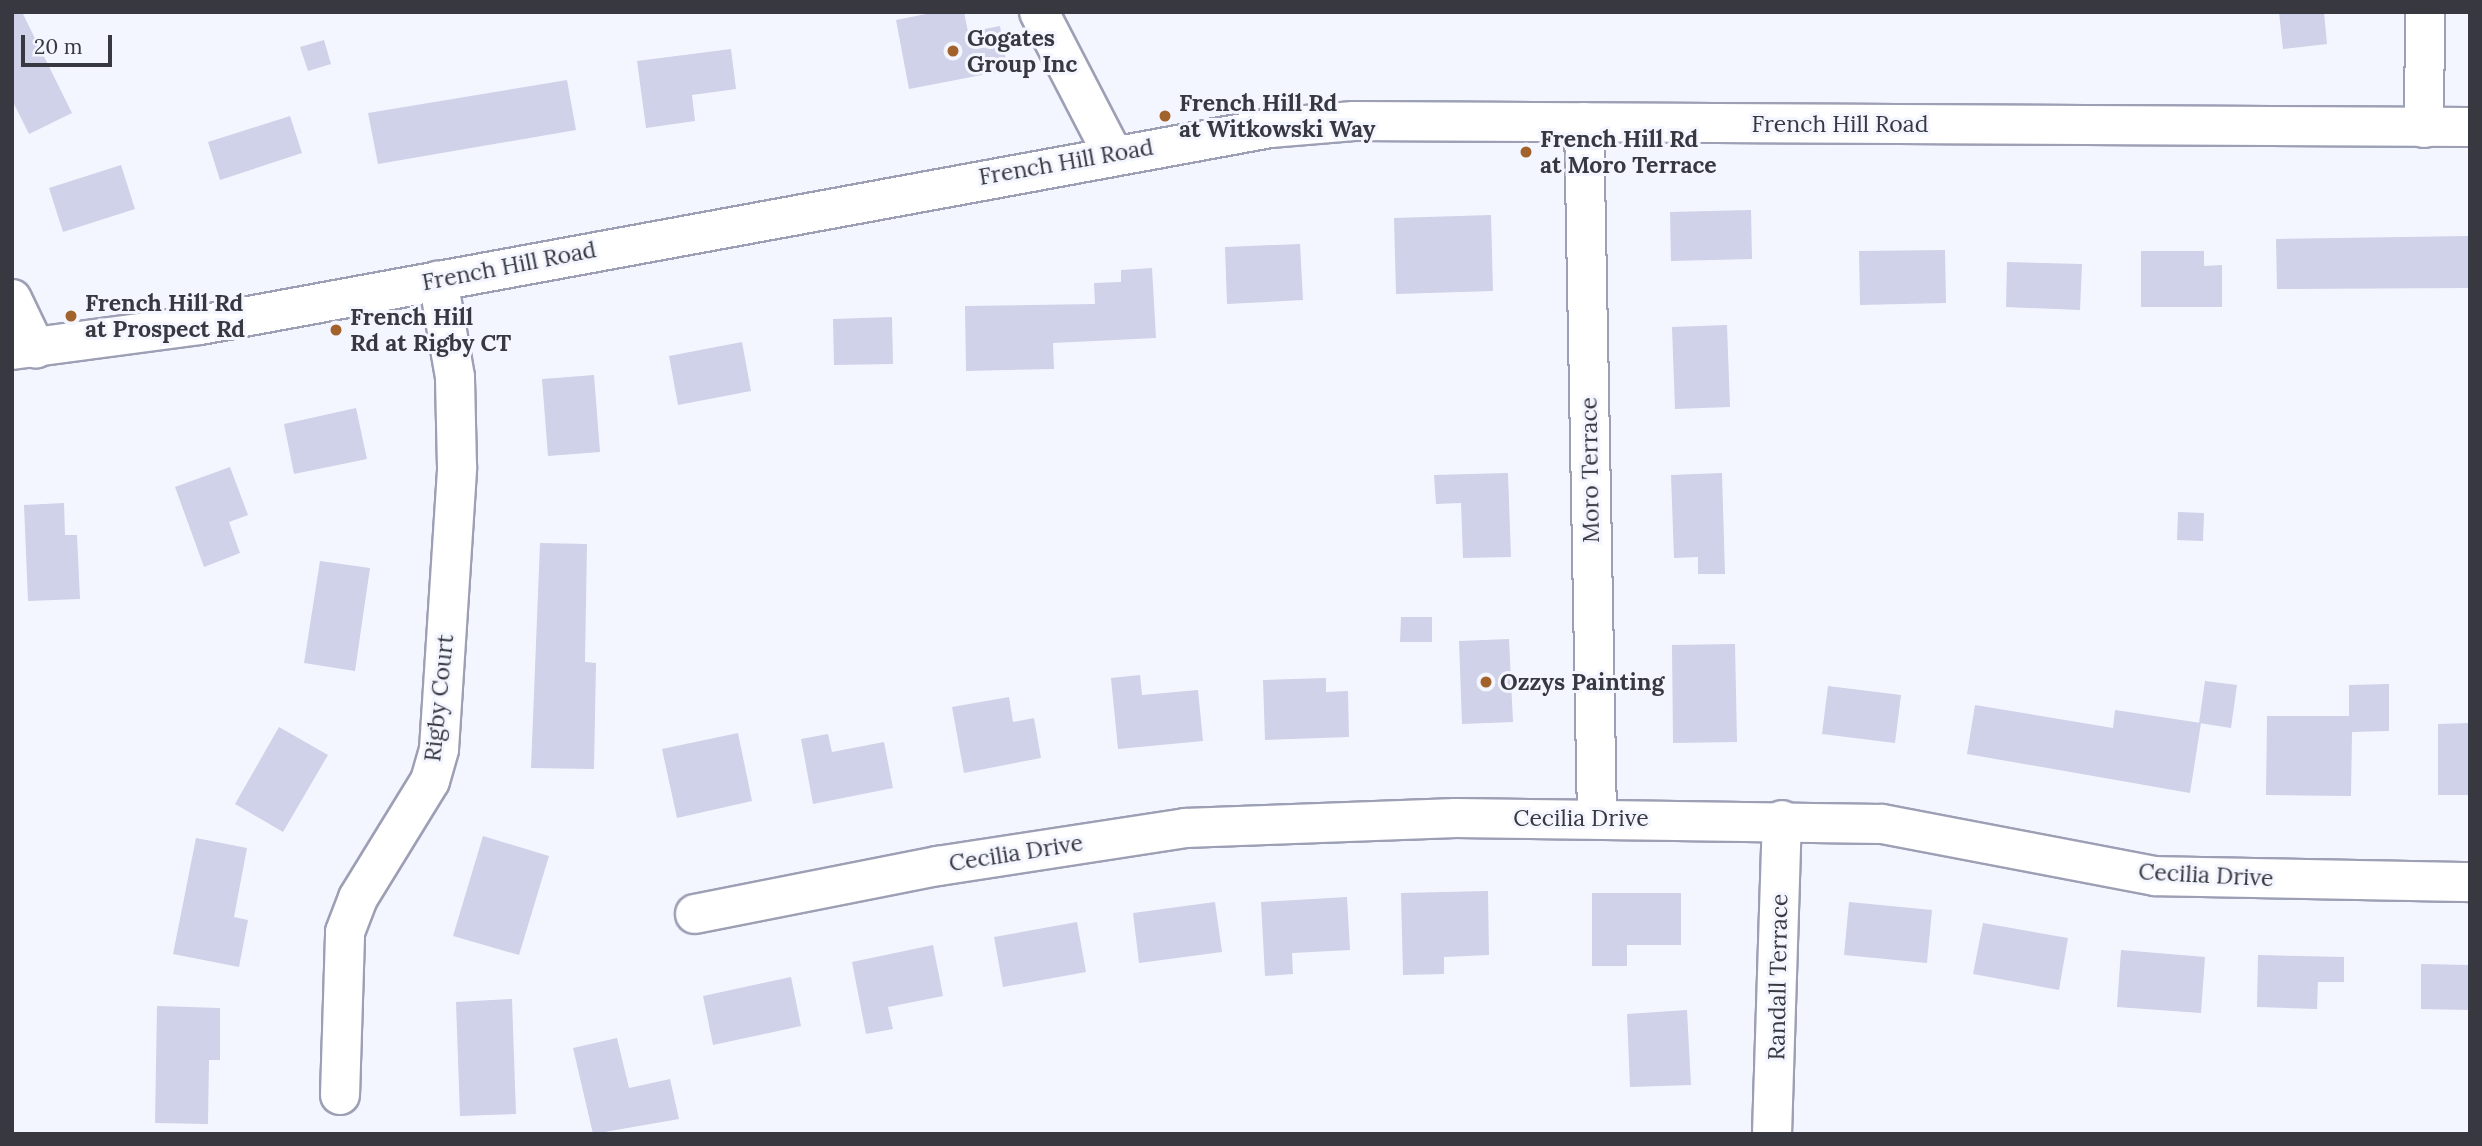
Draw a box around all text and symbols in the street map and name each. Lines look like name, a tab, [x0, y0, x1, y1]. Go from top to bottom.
scale bar	[24, 21, 116, 65]
place label: Gogates Group Inc	[967, 24, 1077, 78]
text: 20 m	[34, 33, 83, 60]
marker: Gogates Group Inc	[945, 43, 961, 59]
place label: French Hill Rd at Witkowski Way	[1179, 89, 1375, 143]
marker: French Hill Rd at Witkowski Way	[1157, 108, 1173, 124]
street label: French Hill Road	[1752, 110, 1928, 138]
place label: French Hill Rd at Moro Terrace	[1540, 125, 1717, 179]
street label: French Hill Road	[977, 133, 1155, 191]
marker: French Hill Rd at Moro Terrace	[1518, 144, 1534, 160]
street label: French Hill Road	[420, 236, 598, 296]
place label: French Hill Rd at Prospect Rd	[85, 289, 245, 343]
place label: French Hill Rd at Rigby CT	[350, 303, 511, 357]
marker: French Hill Rd at Prospect Rd	[63, 308, 79, 324]
marker: French Hill Rd at Rigby CT	[328, 322, 344, 338]
street label: Moro Terrace	[1575, 397, 1605, 543]
street label: Rigby Court	[419, 633, 459, 763]
place label: Ozzys Painting	[1500, 668, 1664, 696]
marker: Ozzys Painting	[1478, 674, 1494, 690]
street label: Cecilia Drive	[1513, 804, 1649, 832]
street label: Cecilia Drive	[947, 829, 1085, 877]
street label: Cecilia Drive	[2138, 858, 2274, 892]
street label: Randall Terrace	[1763, 893, 1793, 1061]

